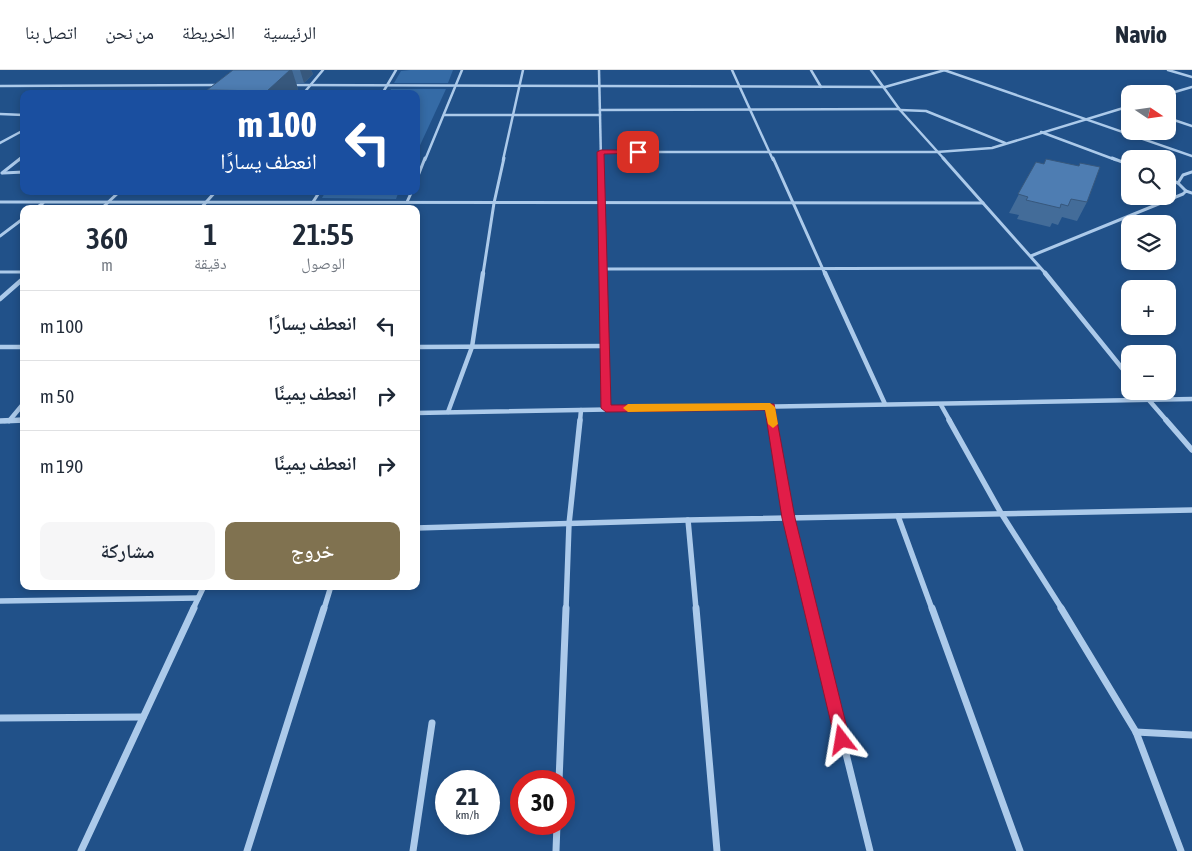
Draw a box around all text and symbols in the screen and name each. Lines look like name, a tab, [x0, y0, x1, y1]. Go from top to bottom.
text: Navio	[1115, 21, 1167, 48]
text: اتصل بنا	[25, 22, 77, 43]
text: من نحن	[105, 22, 154, 43]
text: الخريطة	[182, 22, 235, 43]
text: الرئيسية	[263, 22, 316, 43]
north arrow	[1121, 85, 1176, 140]
map controls	[1121, 85, 1176, 400]
text: 100 m	[238, 104, 317, 144]
icon: left	[335, 110, 400, 175]
pin	[617, 131, 659, 173]
icon: arrive	[624, 138, 652, 166]
text: انعطف يسارًا	[220, 148, 317, 174]
button: search	[1121, 150, 1176, 205]
button: layers	[1121, 215, 1176, 270]
text: 1	[203, 217, 217, 251]
text: 21:55	[292, 217, 354, 251]
text: 360	[86, 221, 128, 255]
text: دقيقة	[194, 254, 227, 272]
text: الوصول	[301, 254, 345, 272]
text: m	[101, 256, 113, 274]
button: +	[1121, 280, 1176, 335]
text: انعطف يسارًا	[268, 312, 357, 334]
icon: left	[372, 312, 400, 340]
text: 100 m	[40, 315, 83, 337]
button: −	[1121, 345, 1176, 400]
text: انعطف يمينًا	[274, 382, 357, 404]
icon: right	[372, 382, 400, 410]
text: 50 m	[40, 385, 74, 407]
text: انعطف يمينًا	[274, 452, 357, 474]
icon: right	[372, 452, 400, 480]
text: 190 m	[40, 455, 83, 477]
button: مشاركة	[40, 522, 215, 580]
button: خروج	[225, 522, 400, 580]
position arrow	[815, 713, 867, 765]
speed limit sign: 30	[510, 770, 575, 835]
text: 21	[456, 782, 479, 810]
text: km/h	[456, 808, 479, 822]

